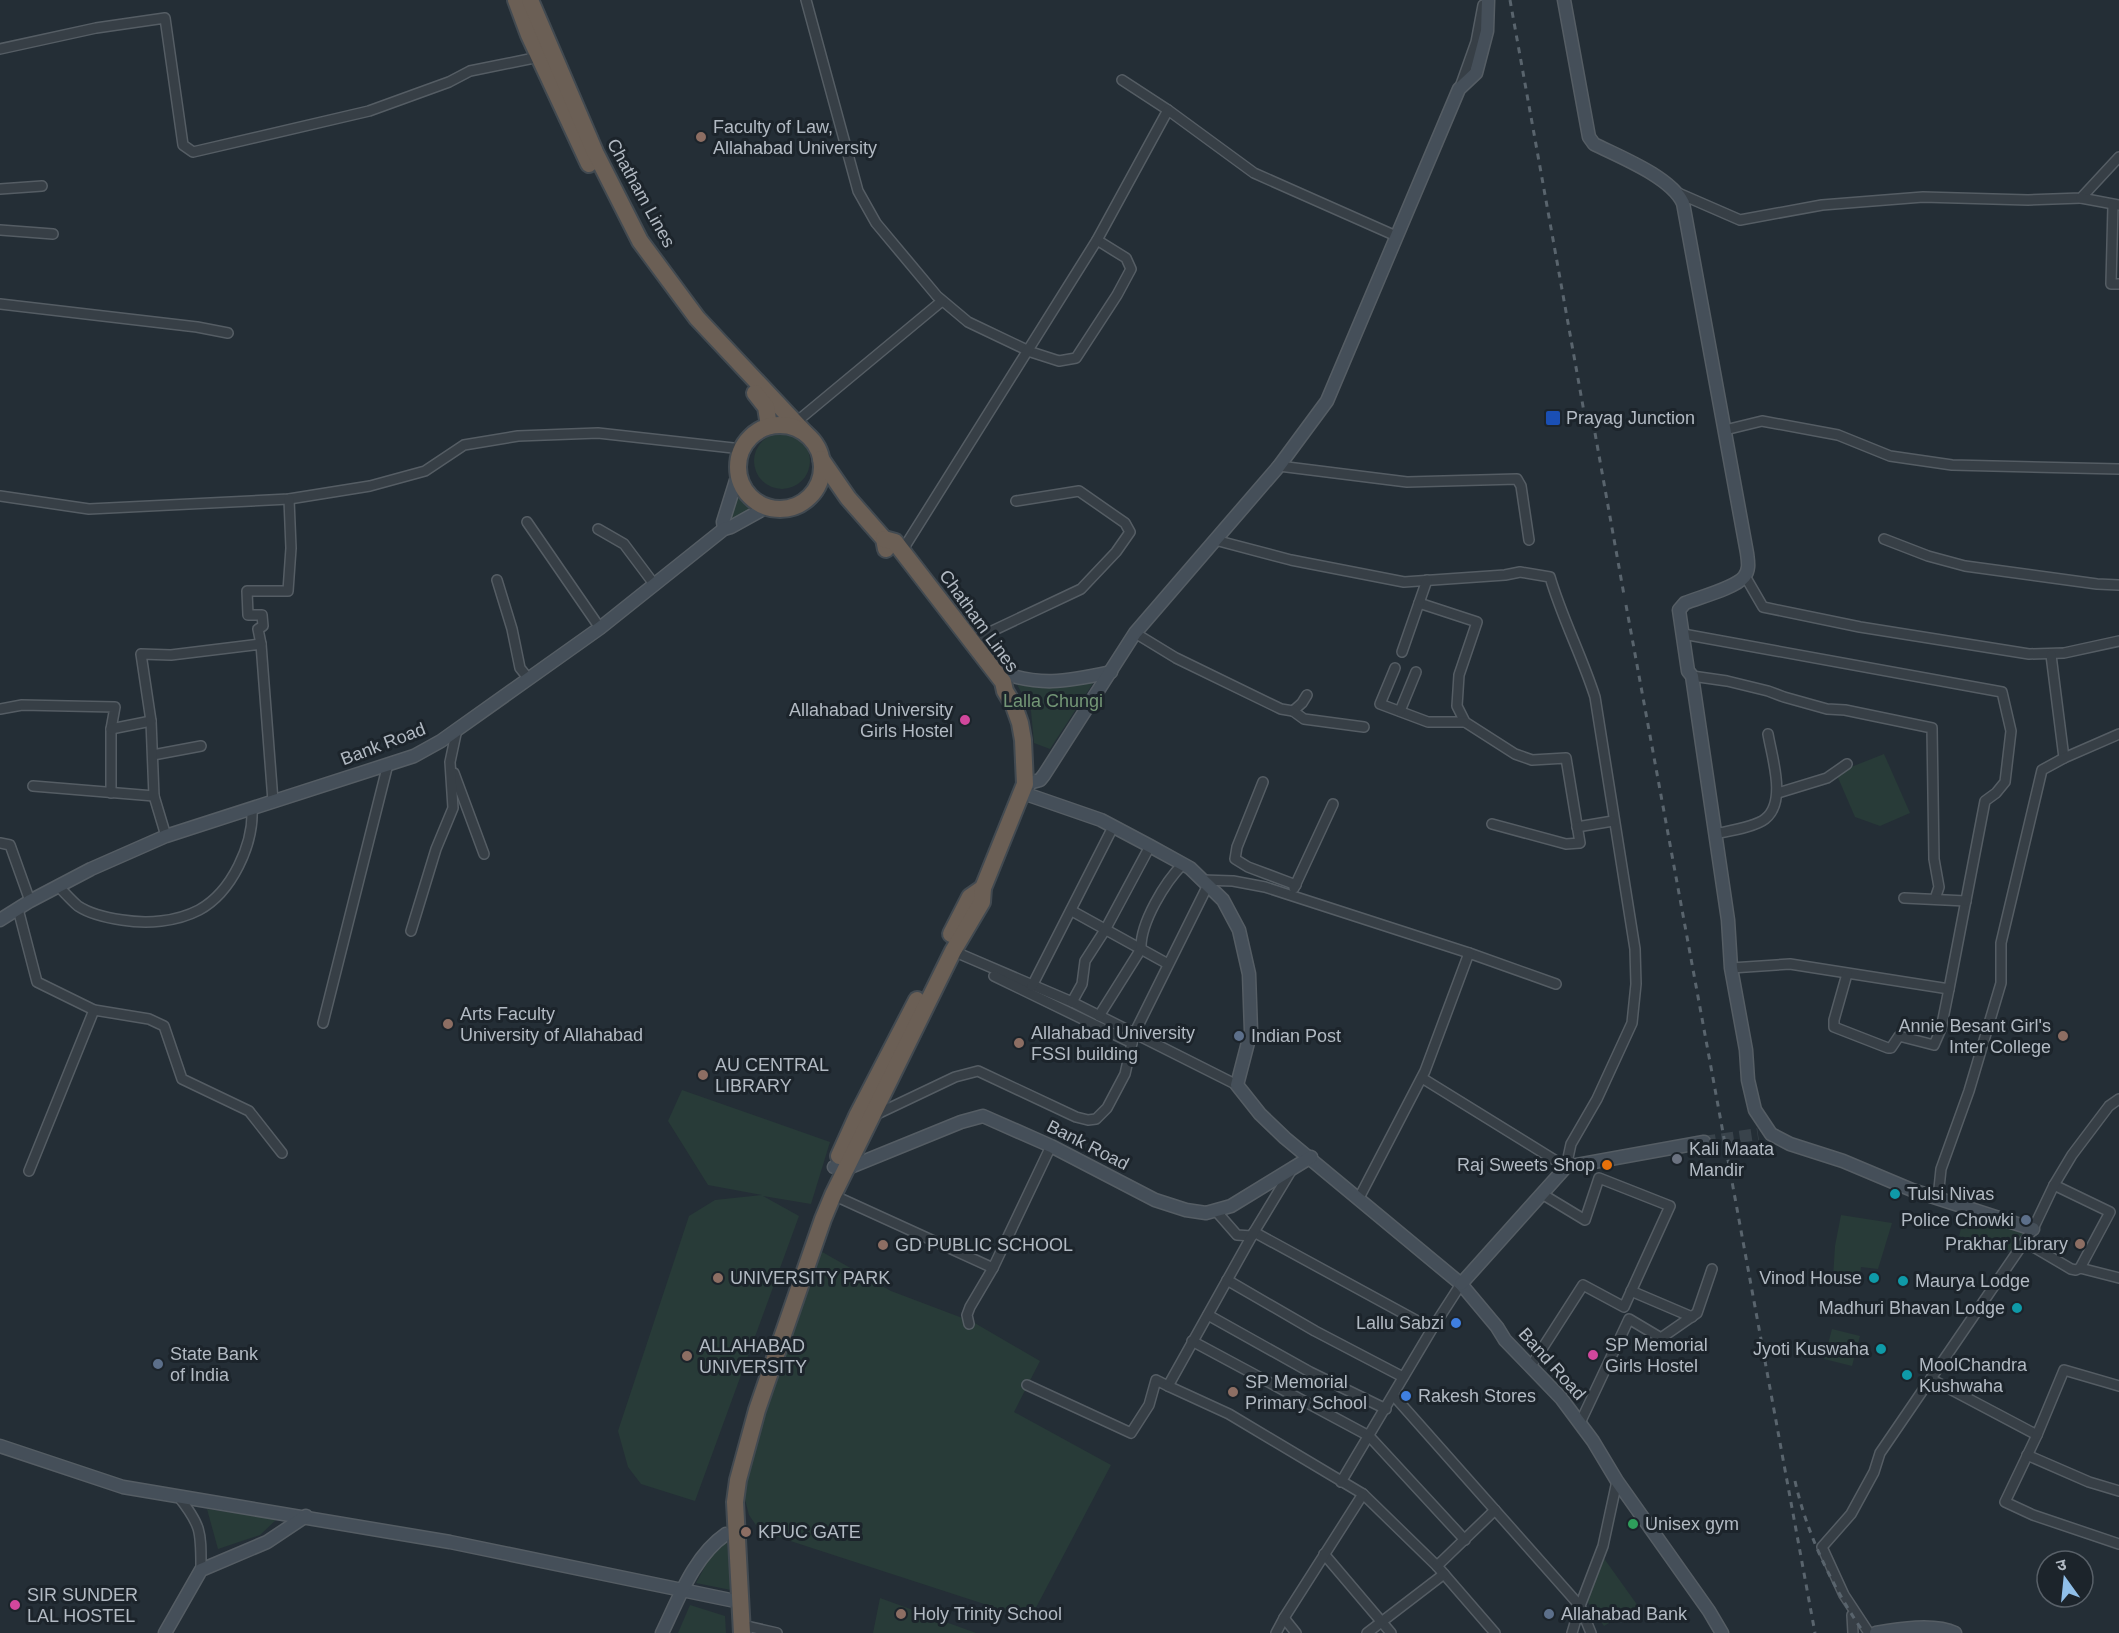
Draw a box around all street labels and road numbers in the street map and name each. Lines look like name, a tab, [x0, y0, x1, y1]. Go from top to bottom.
street label: Chatham Lines	[603, 135, 679, 251]
street label: Chatham Lines	[935, 566, 1023, 676]
street label: Bank Road	[338, 719, 428, 769]
street label: Bank Road	[1044, 1116, 1132, 1174]
street label: Band Road	[1514, 1324, 1590, 1404]

